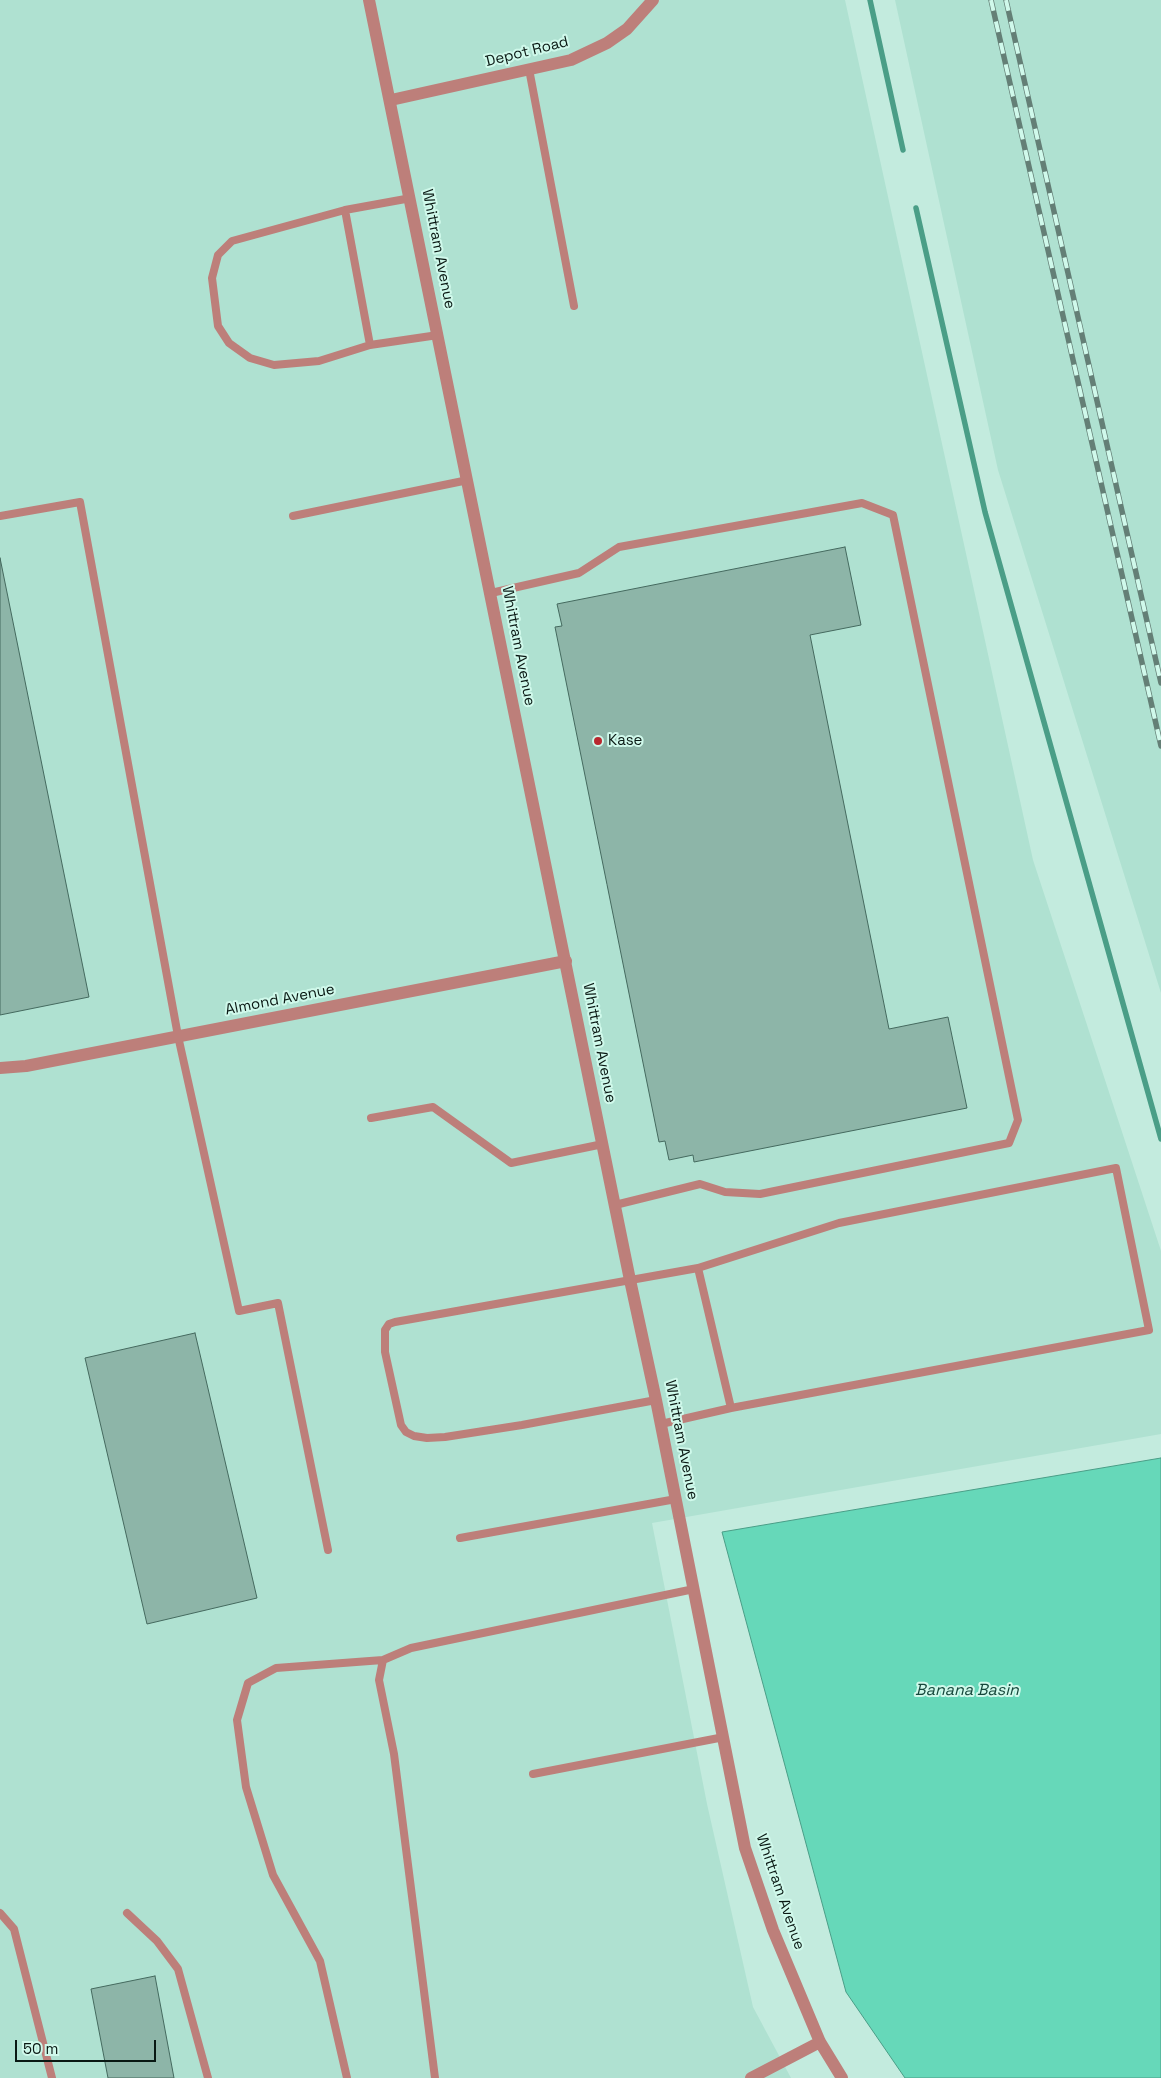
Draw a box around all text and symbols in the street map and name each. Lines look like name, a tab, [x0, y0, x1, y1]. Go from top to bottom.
street label: Depot Road	[484, 33, 570, 71]
street label: Whittram Avenue	[418, 188, 458, 310]
street label: Whittram Avenue	[498, 585, 538, 707]
place label: Kase	[608, 732, 642, 750]
marker: Kase	[592, 735, 604, 747]
street label: Almond Avenue	[224, 981, 336, 1019]
street label: Whittram Avenue	[579, 982, 619, 1104]
street label: Whittram Avenue	[661, 1379, 701, 1501]
water label: Banana Basin	[915, 1681, 1019, 1701]
street label: Whittram Avenue	[752, 1832, 808, 1952]
scale bar	[18, 2030, 159, 2062]
text: 50 m	[23, 2039, 58, 2058]

